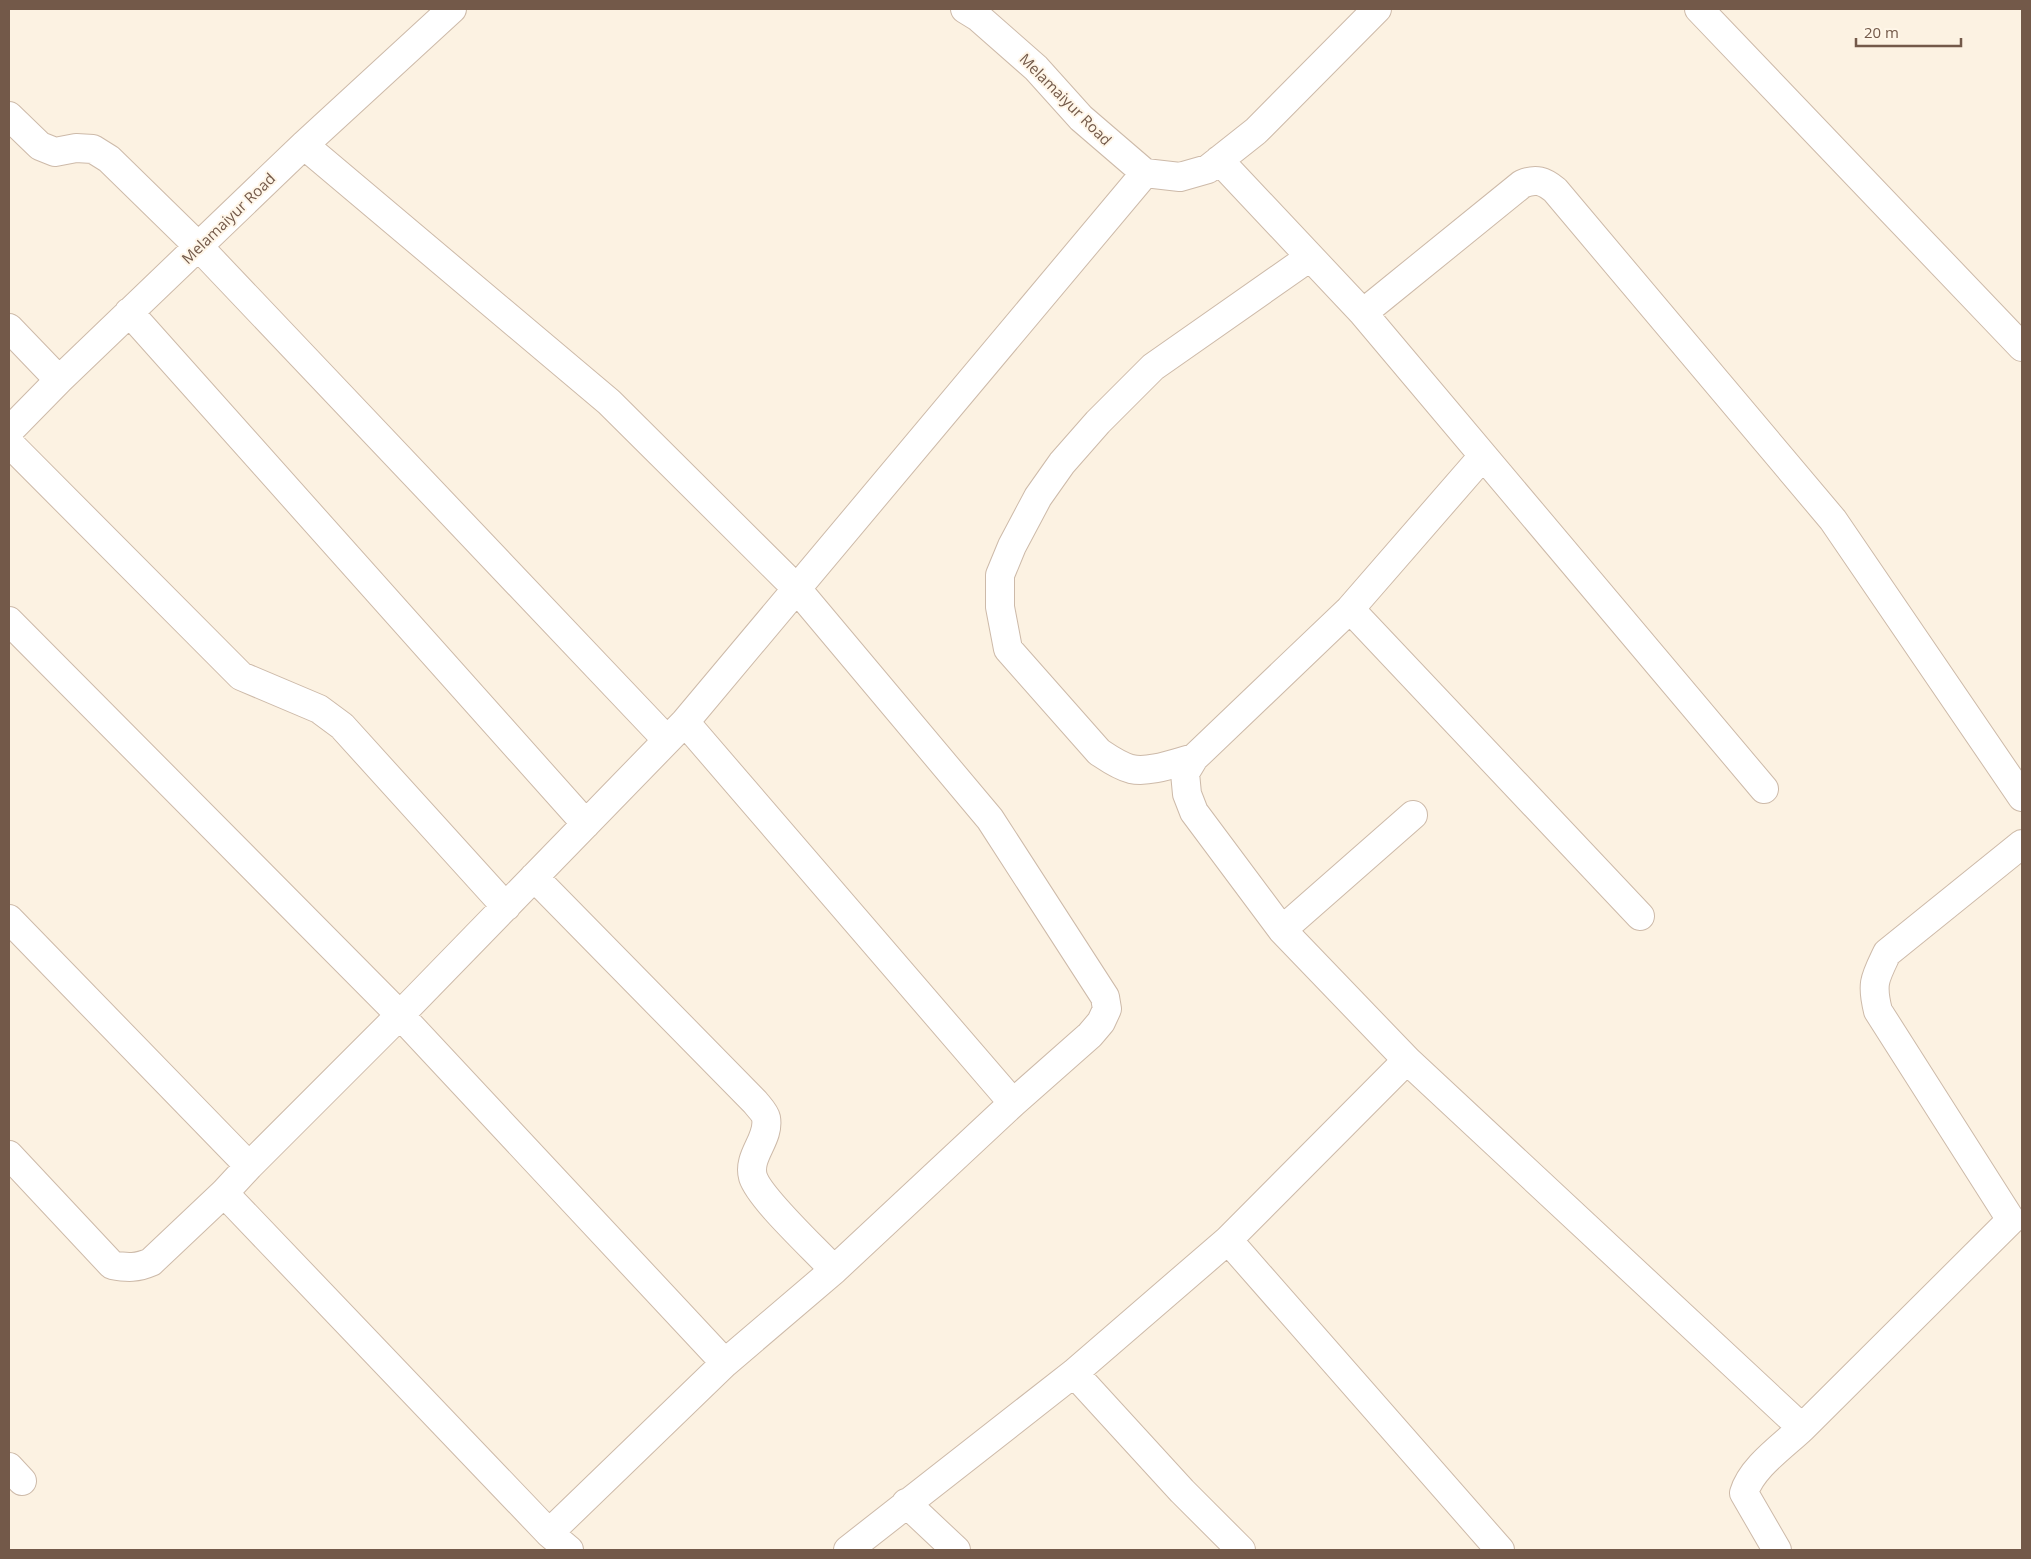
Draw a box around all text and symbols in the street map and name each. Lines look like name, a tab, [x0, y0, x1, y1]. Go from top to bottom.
scale bar	[1856, 15, 1961, 47]
text: 20 m	[1864, 22, 1899, 42]
street label: Melamaiyur Road	[1016, 49, 1116, 149]
street label: Melamaiyur Road	[177, 168, 279, 268]

